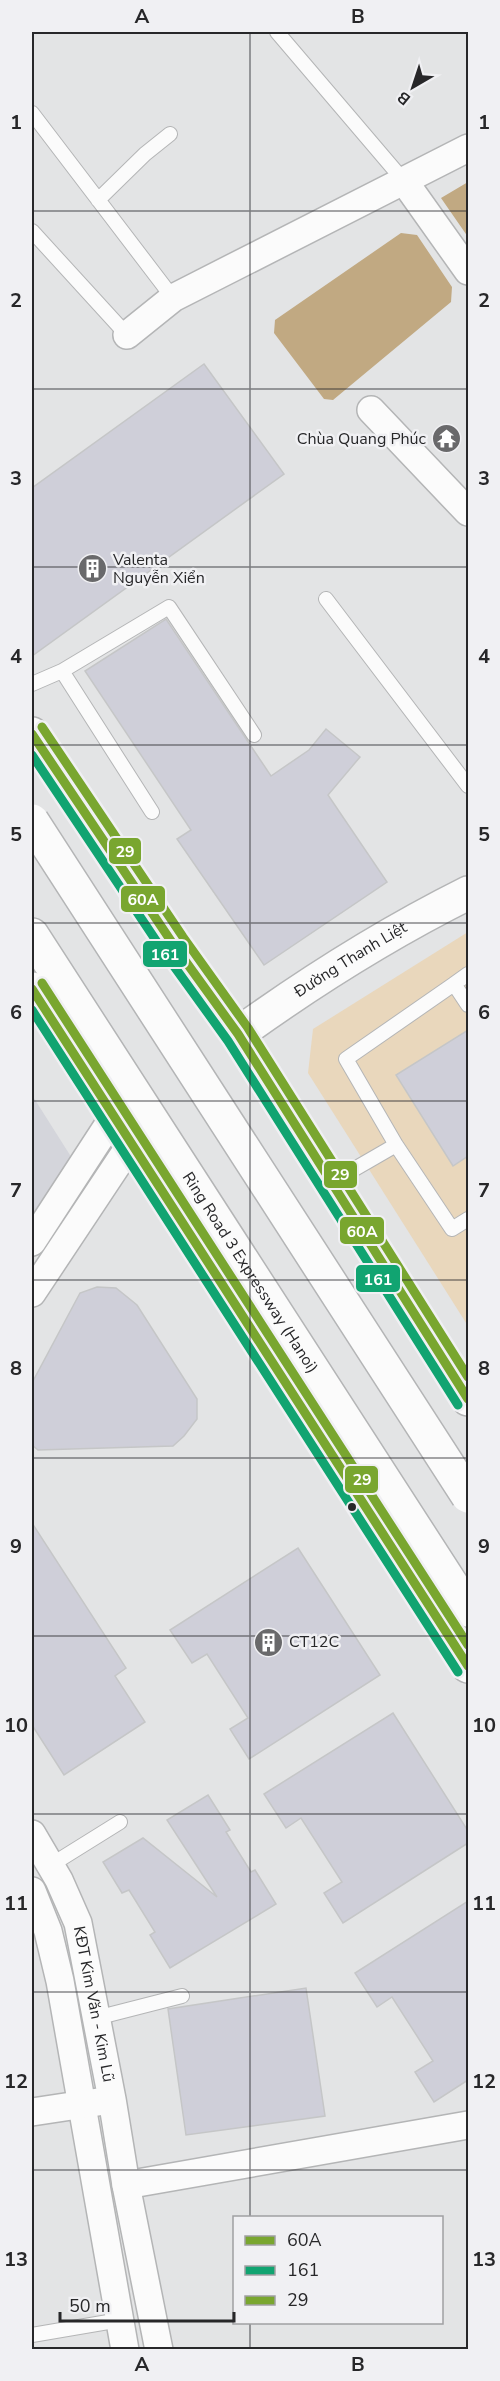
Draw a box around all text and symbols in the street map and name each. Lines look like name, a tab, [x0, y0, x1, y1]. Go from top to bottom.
text: A	[135, 3, 150, 30]
text: B	[351, 3, 365, 30]
north arrow	[383, 57, 443, 117]
text: B	[393, 86, 415, 110]
text: 1	[10, 109, 22, 136]
text: 1	[478, 109, 490, 136]
text: 2	[10, 287, 22, 314]
text: 2	[478, 287, 490, 314]
temple icon: Chùa Quang Phúc	[431, 423, 463, 455]
place label: Chùa Quang Phúc	[297, 428, 427, 450]
text: 3	[10, 465, 22, 492]
text: 3	[478, 465, 490, 492]
place label: Valenta Nguyễn Xiển	[112, 549, 205, 589]
building icon: Valenta Nguyễn Xiển	[76, 553, 108, 585]
text: 4	[10, 643, 22, 670]
text: 4	[478, 643, 490, 670]
text: 5	[10, 821, 22, 848]
text: 5	[478, 821, 490, 848]
line badge: 29	[108, 837, 142, 865]
text: 29	[115, 841, 135, 863]
line badge: 60A	[120, 885, 166, 913]
text: 60A	[127, 889, 159, 911]
street label: Đường Thanh Liệt	[289, 916, 411, 1003]
line badge: 161	[142, 940, 188, 968]
text: 161	[151, 944, 179, 966]
text: 6	[10, 999, 22, 1026]
text: 6	[478, 999, 490, 1026]
line badge: 29	[323, 1160, 358, 1189]
text: 29	[330, 1164, 350, 1186]
street label: Ring Road 3 Expressway (Hanoi)	[177, 1168, 323, 1377]
text: 7	[10, 1177, 22, 1204]
text: 7	[478, 1177, 490, 1204]
line badge: 60A	[339, 1216, 385, 1245]
text: 60A	[346, 1221, 378, 1243]
line badge: 161	[355, 1264, 401, 1293]
text: 161	[364, 1269, 392, 1291]
text: 8	[10, 1355, 22, 1382]
text: 8	[478, 1355, 490, 1382]
line badge: 29	[344, 1465, 379, 1494]
text: 29	[352, 1469, 372, 1491]
unlabelled marker	[346, 1501, 358, 1513]
text: 9	[10, 1533, 22, 1560]
text: 9	[478, 1533, 490, 1560]
building icon: CT12C	[252, 1626, 284, 1658]
place label: CT12C	[289, 1631, 339, 1653]
text: 10	[4, 1712, 28, 1739]
text: 10	[472, 1712, 496, 1739]
text: 11	[4, 1890, 28, 1917]
text: 11	[472, 1890, 496, 1917]
street label: KĐT Kim Văn - Kim Lũ	[68, 1924, 119, 2084]
text: 12	[4, 2068, 28, 2095]
text: 12	[472, 2068, 496, 2095]
legend	[233, 2216, 443, 2324]
text: 60A	[287, 2228, 322, 2252]
text: 13	[4, 2246, 28, 2273]
text: 13	[472, 2246, 496, 2273]
text: 161	[287, 2258, 319, 2282]
scale bar	[60, 2285, 234, 2323]
text: 29	[287, 2288, 309, 2312]
text: 50 m	[69, 2294, 111, 2318]
text: A	[135, 2351, 150, 2378]
text: B	[351, 2351, 365, 2378]

